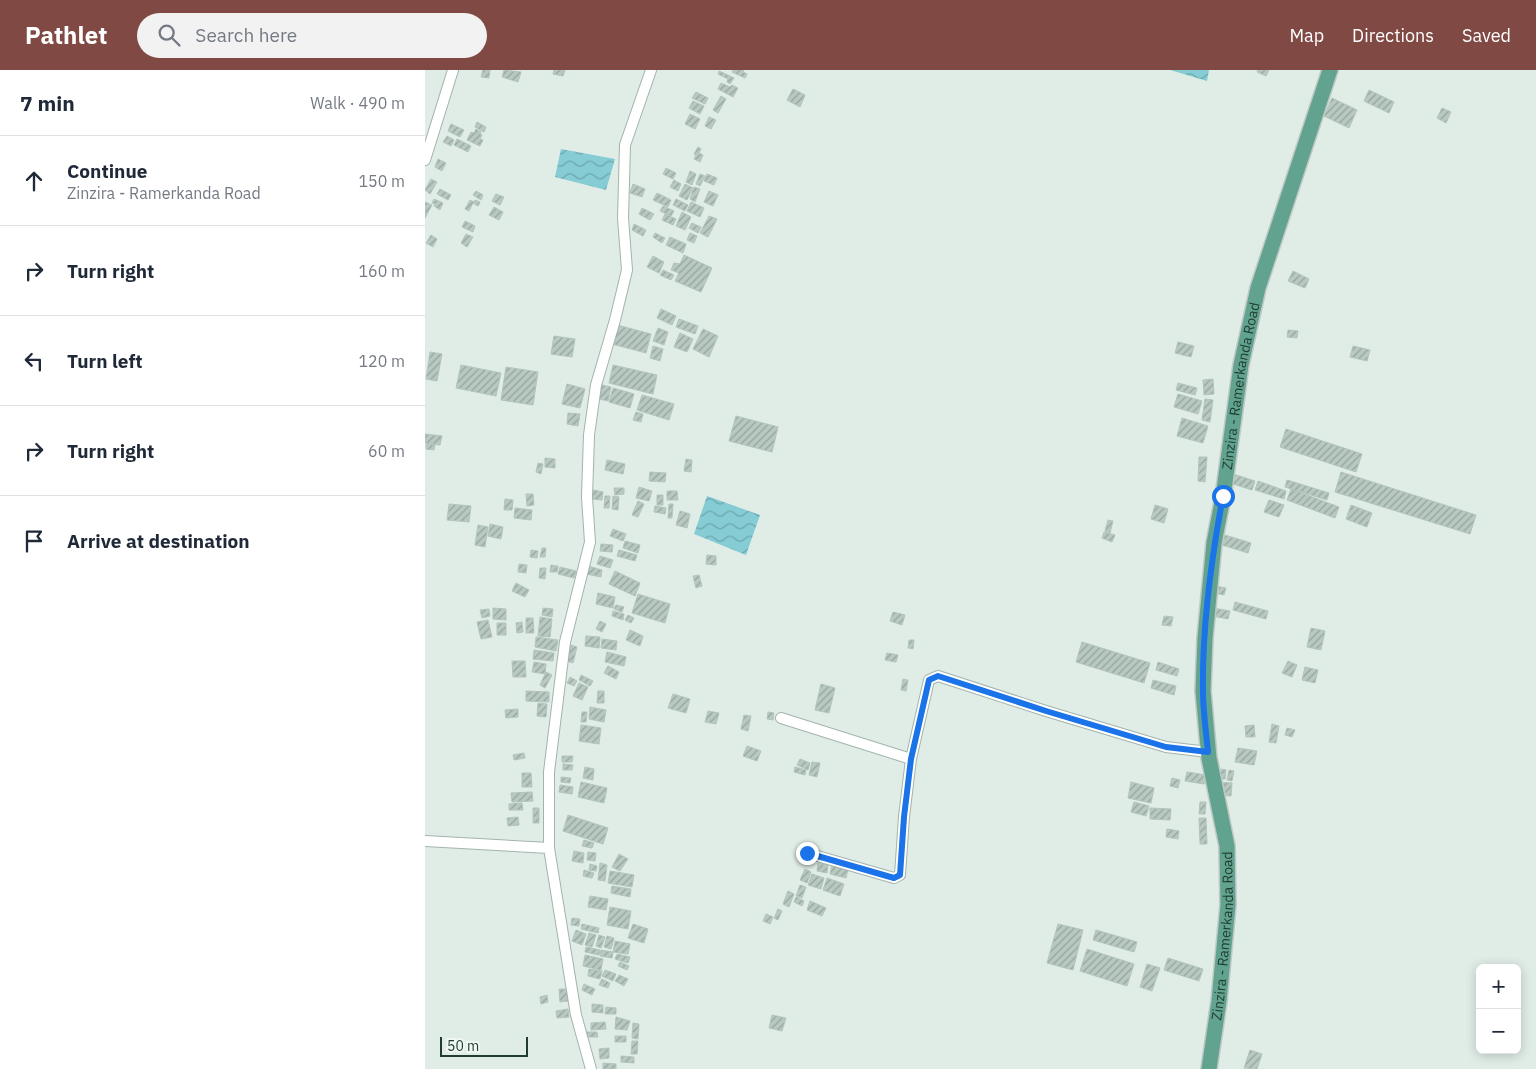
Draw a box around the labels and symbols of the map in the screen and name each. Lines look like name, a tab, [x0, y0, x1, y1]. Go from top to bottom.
street label: Zinzira - Ramerkanda Road	[1218, 301, 1264, 471]
route start	[1212, 485, 1235, 508]
route end	[796, 842, 819, 865]
street label: Zinzira - Ramerkanda Road	[1207, 851, 1237, 1022]
scale bar	[440, 1034, 527, 1057]

